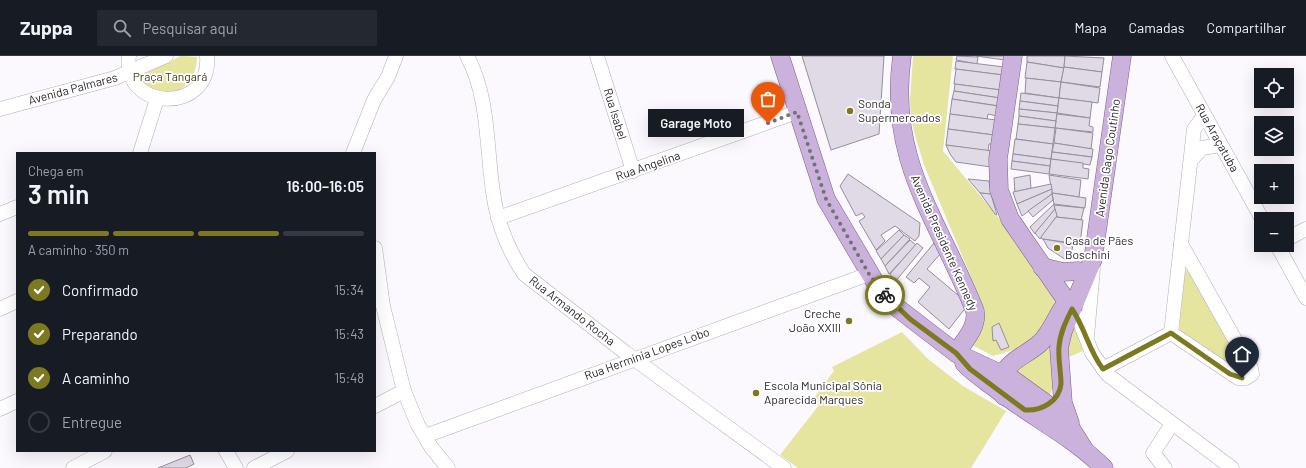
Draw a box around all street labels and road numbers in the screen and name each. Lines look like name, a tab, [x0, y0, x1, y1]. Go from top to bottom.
street label: Avenida Palmares	[27, 69, 119, 107]
street label: Rua Isabel	[602, 86, 630, 141]
street label: Avenida Gago Coutinho	[1092, 98, 1122, 218]
street label: Rua Araçatuba	[1193, 101, 1242, 174]
street label: Rua Angelina	[614, 147, 682, 183]
street label: Avenida Presidente Kennedy	[909, 172, 981, 313]
street label: Rua Armando Rocha	[527, 272, 618, 348]
street label: Rua Hermínia Lopes Lobo	[582, 324, 711, 382]

